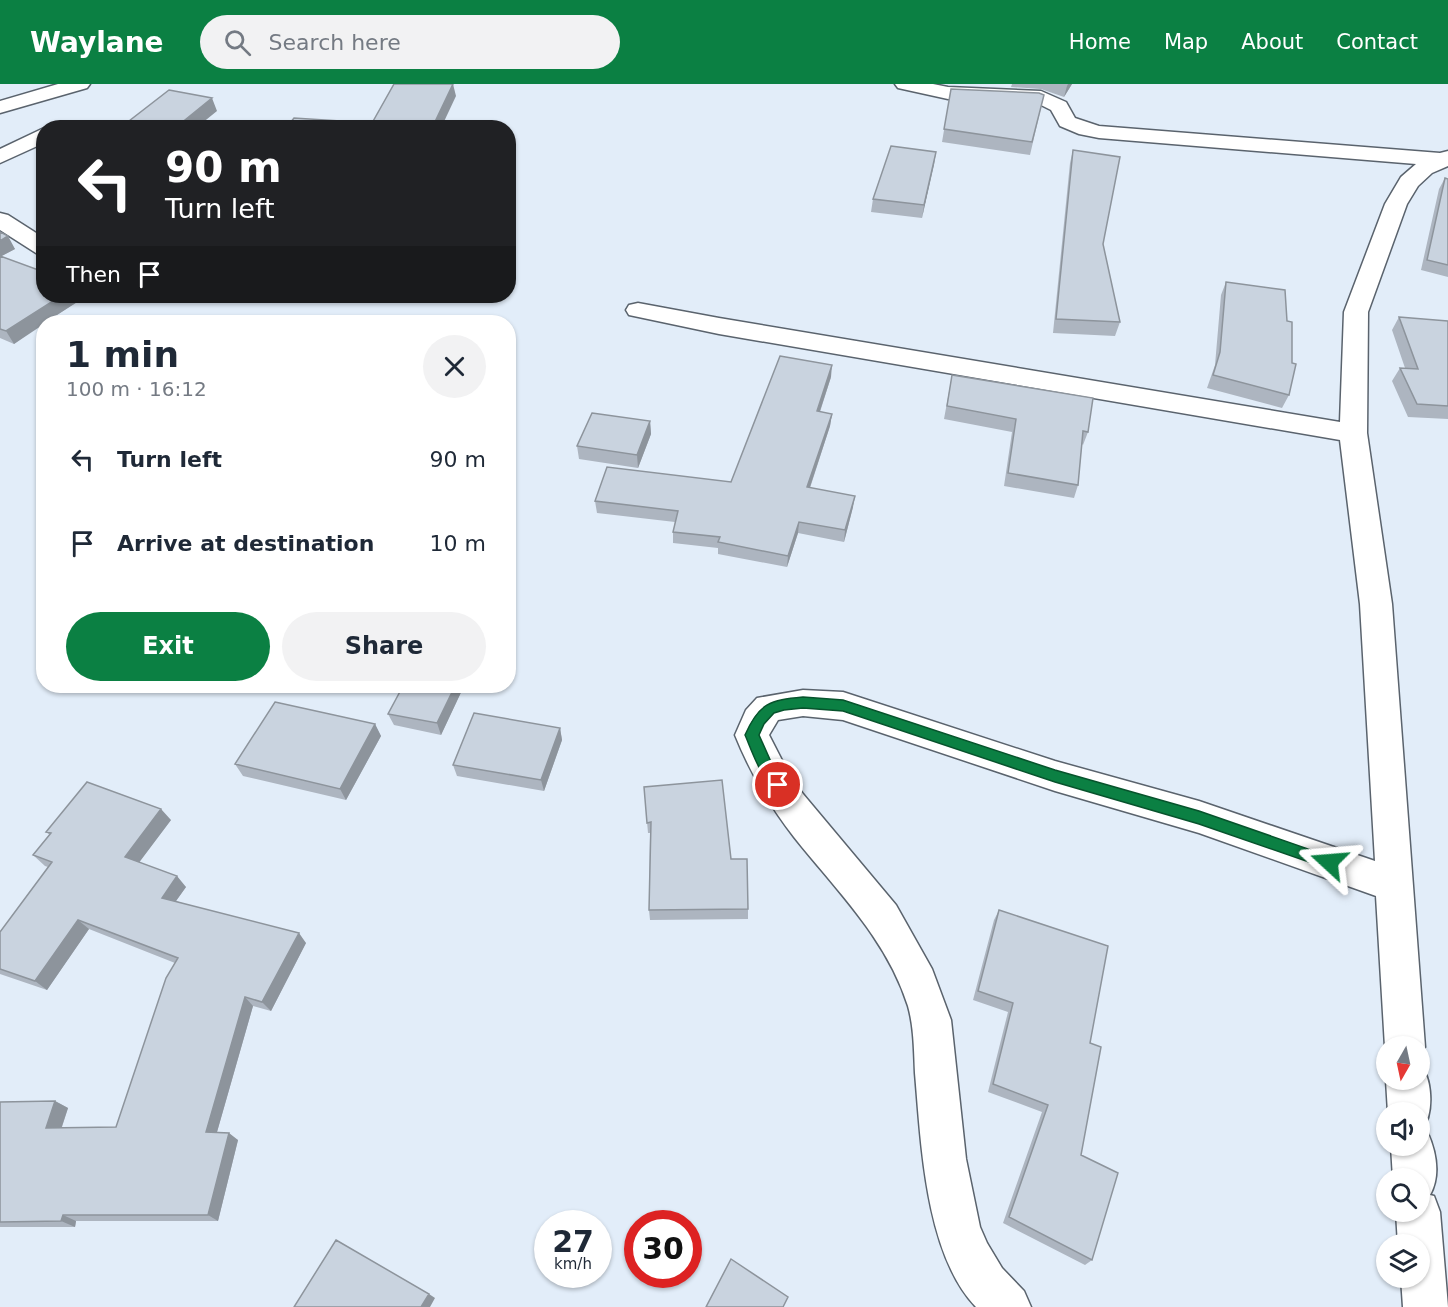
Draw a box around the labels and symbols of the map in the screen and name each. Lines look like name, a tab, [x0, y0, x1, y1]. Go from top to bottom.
pin	[752, 759, 803, 810]
position arrow	[1297, 830, 1361, 894]
north arrow	[1376, 1036, 1430, 1090]
speed limit sign: 30	[624, 1210, 702, 1288]

